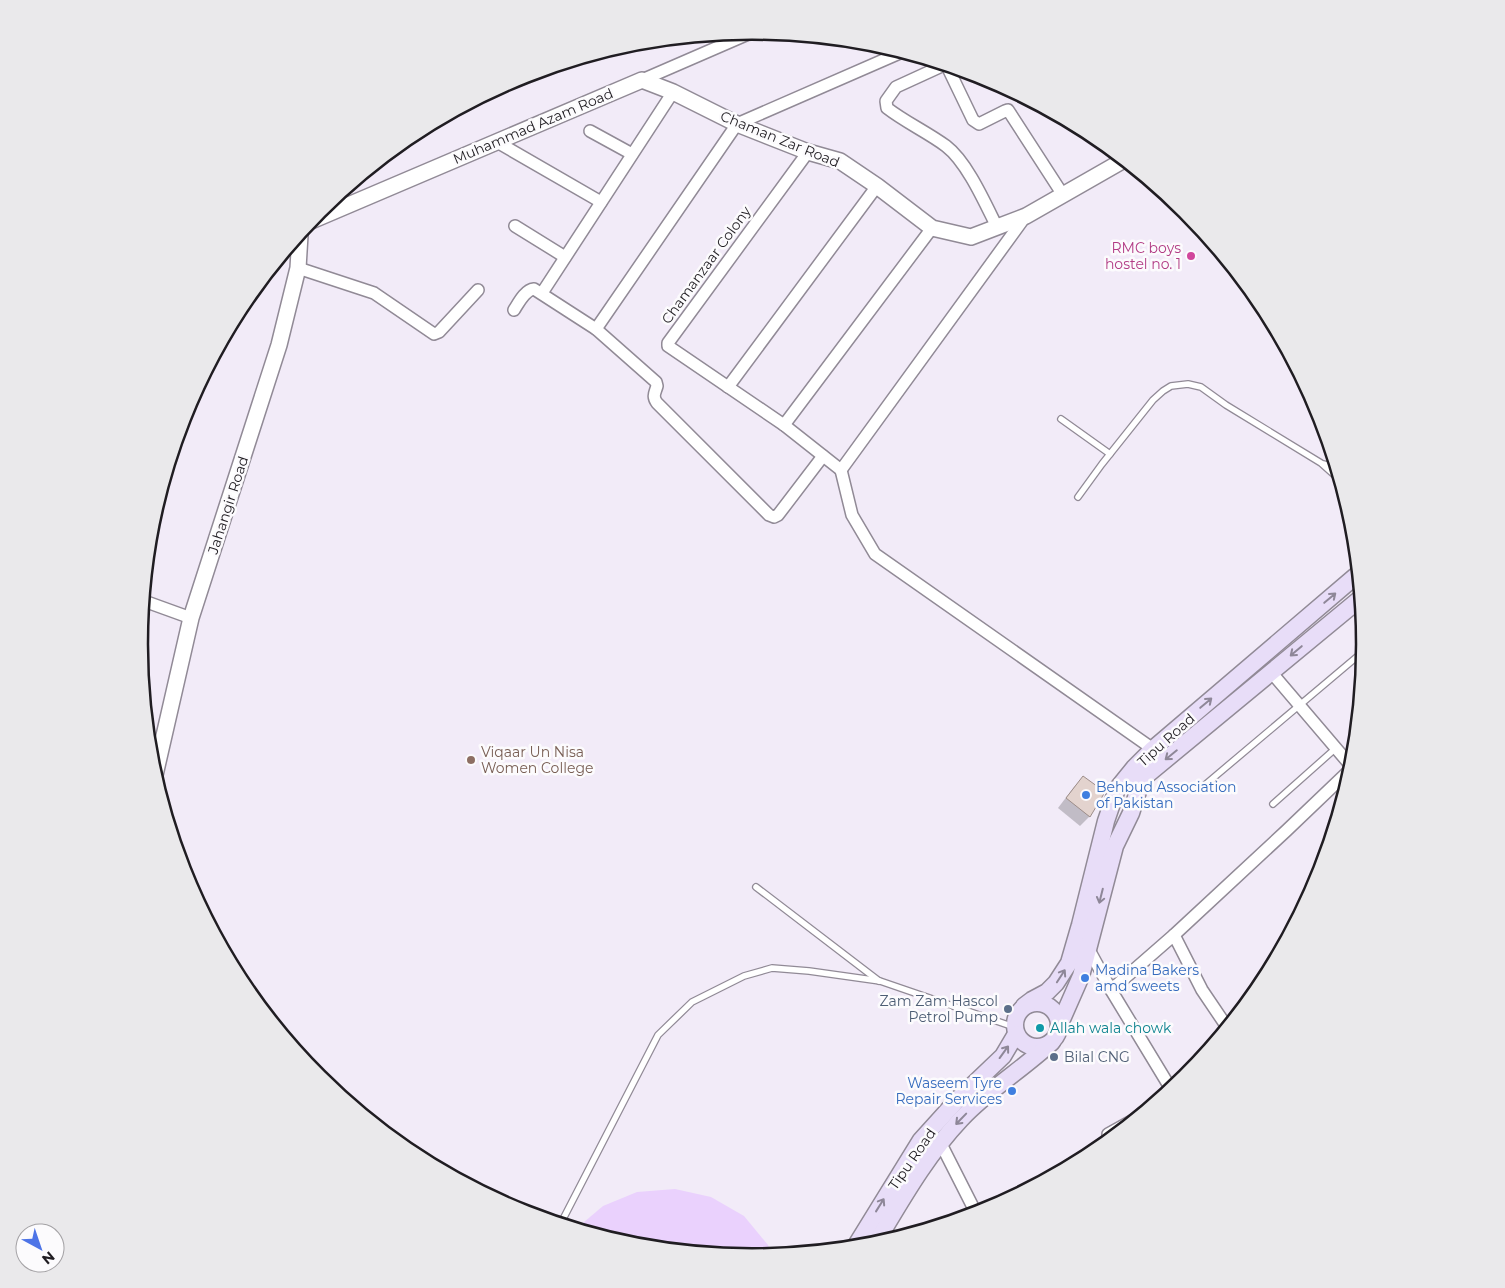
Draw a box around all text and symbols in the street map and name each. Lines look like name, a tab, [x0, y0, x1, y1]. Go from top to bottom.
street label: Muhammad Azam Road	[450, 84, 616, 168]
street label: Chaman Zar Road	[718, 107, 842, 171]
street label: Chamanzaar Colony	[657, 202, 755, 327]
place label: RMC boys hostel no. 1	[1105, 239, 1181, 273]
marker: RMC boys hostel no. 1	[1185, 250, 1197, 262]
street label: Jahangir Road	[203, 454, 252, 557]
one-way arrow	[1324, 592, 1337, 604]
one-way arrow	[1290, 646, 1303, 657]
one-way arrow	[1200, 698, 1213, 709]
street label: Tipu Road	[1134, 710, 1198, 770]
place label: Viqaar Un Nisa Women College	[481, 743, 593, 777]
one-way arrow	[1165, 749, 1178, 760]
marker: Viqaar Un Nisa Women College	[465, 754, 477, 766]
place label: Behbud Association of Pakistan	[1096, 778, 1236, 812]
marker: Behbud Association of Pakistan	[1080, 789, 1092, 801]
one-way arrow	[1096, 888, 1105, 904]
place label: Madina Bakers amd sweets	[1095, 961, 1199, 995]
one-way arrow	[1056, 969, 1066, 983]
marker: Madina Bakers amd sweets	[1079, 972, 1091, 984]
place label: Zam Zam Hascol Petrol Pump	[879, 992, 998, 1026]
marker: Zam Zam Hascol Petrol Pump	[1002, 1003, 1014, 1015]
place label: Allah wala chowk	[1050, 1019, 1172, 1037]
marker: Allah wala chowk	[1034, 1022, 1046, 1034]
one-way arrow	[999, 1045, 1009, 1059]
place label: Bilal CNG	[1064, 1048, 1130, 1066]
marker: Bilal CNG	[1048, 1051, 1060, 1063]
place label: Waseem Tyre Repair Services	[895, 1074, 1002, 1108]
marker: Waseem Tyre Repair Services	[1006, 1085, 1018, 1097]
one-way arrow	[955, 1113, 967, 1125]
street label: Tipu Road	[884, 1125, 940, 1193]
one-way arrow	[876, 1199, 886, 1213]
north arrow	[15, 1223, 65, 1273]
text: N	[38, 1247, 58, 1268]

